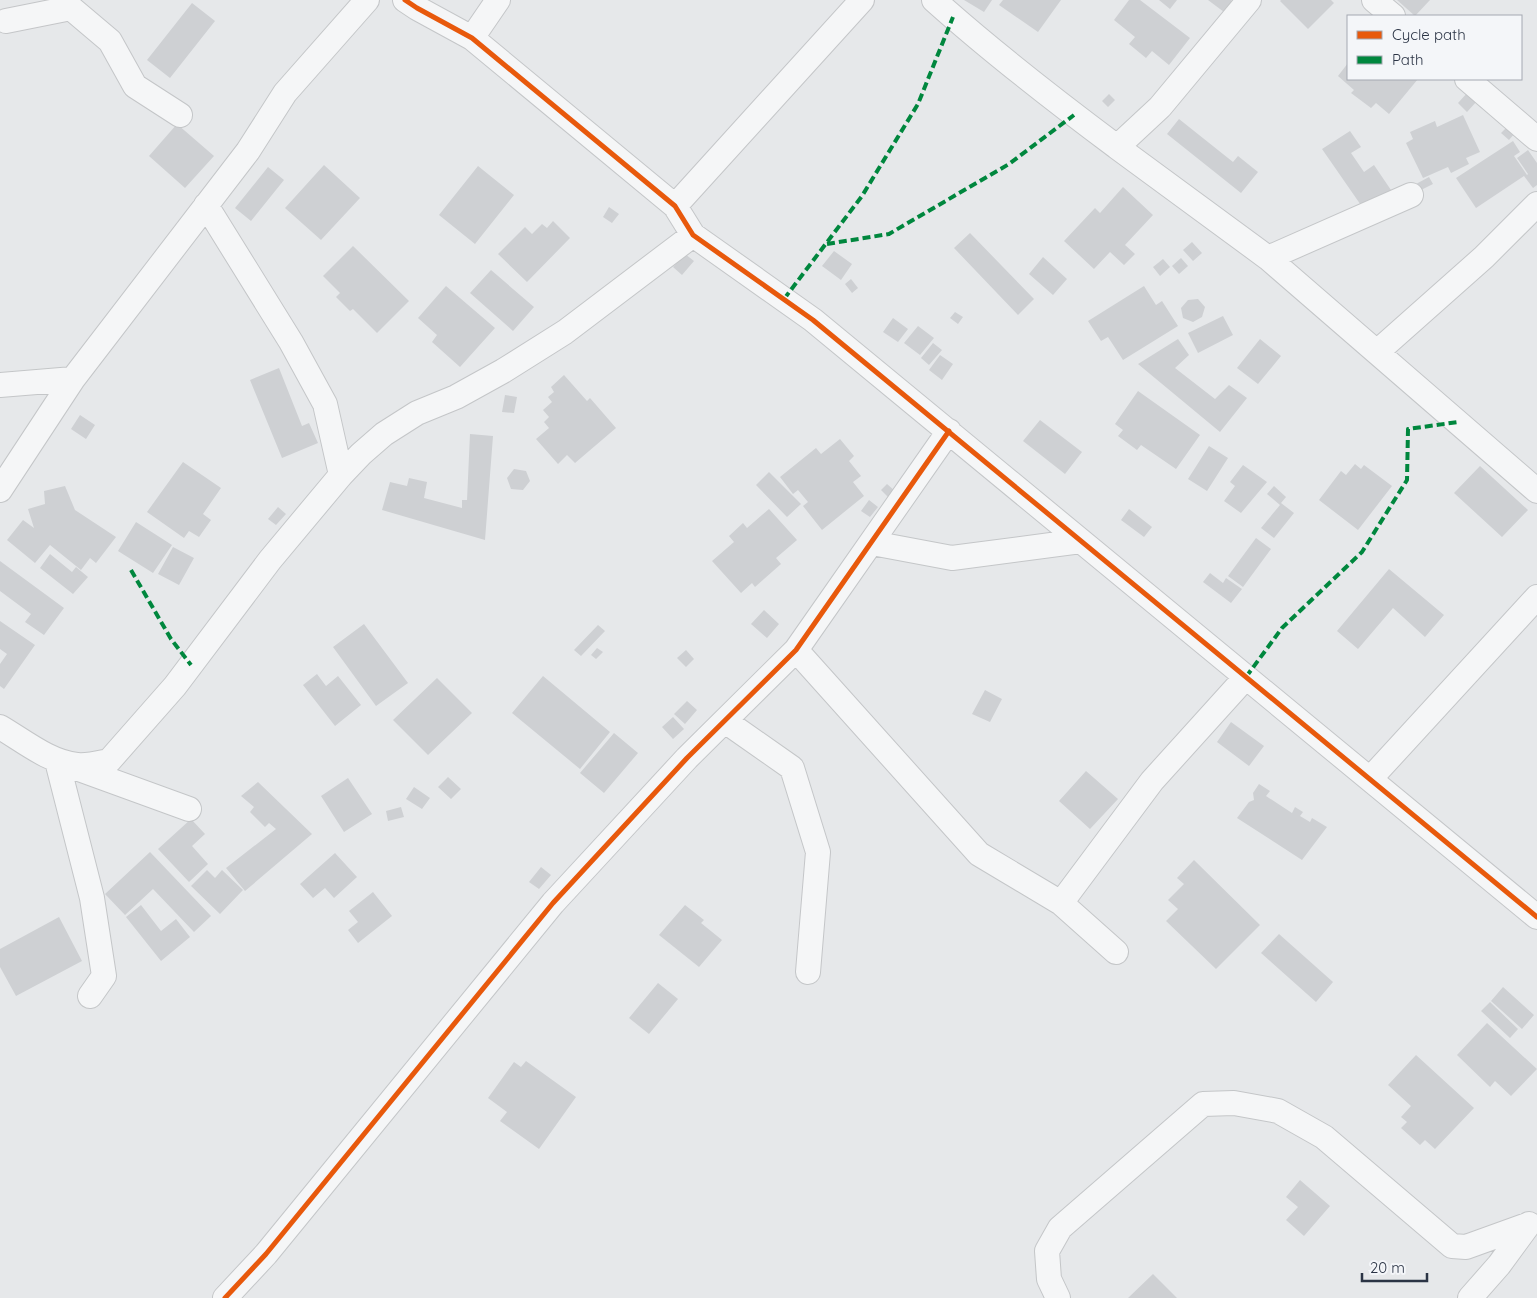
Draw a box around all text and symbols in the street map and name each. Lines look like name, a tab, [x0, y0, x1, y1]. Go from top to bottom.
legend	[1347, 15, 1522, 80]
text: Cycle path	[1392, 25, 1466, 44]
text: Path	[1392, 50, 1424, 69]
scale bar	[1362, 1250, 1427, 1282]
text: 20 m	[1370, 1258, 1405, 1277]

